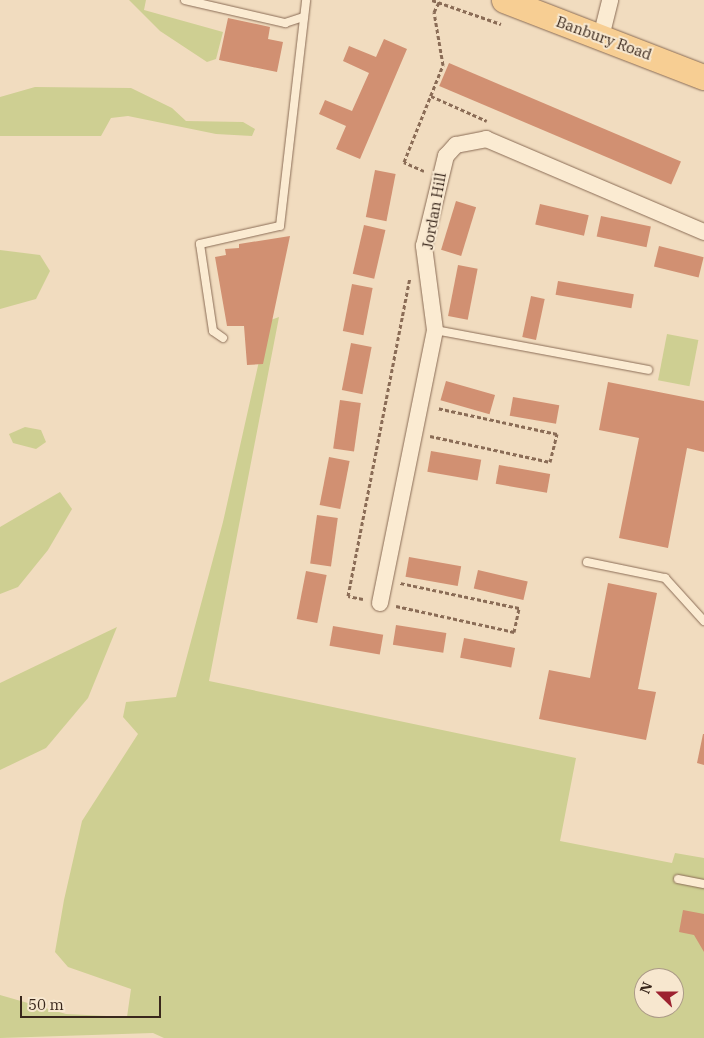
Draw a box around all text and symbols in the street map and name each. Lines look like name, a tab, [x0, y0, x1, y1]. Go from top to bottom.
street label: Banbury Road	[554, 12, 654, 64]
street label: Jordan Hill	[418, 171, 450, 251]
north arrow	[634, 968, 684, 1018]
text: N	[636, 979, 656, 996]
scale bar	[22, 986, 164, 1018]
text: 50 m	[28, 995, 64, 1014]

